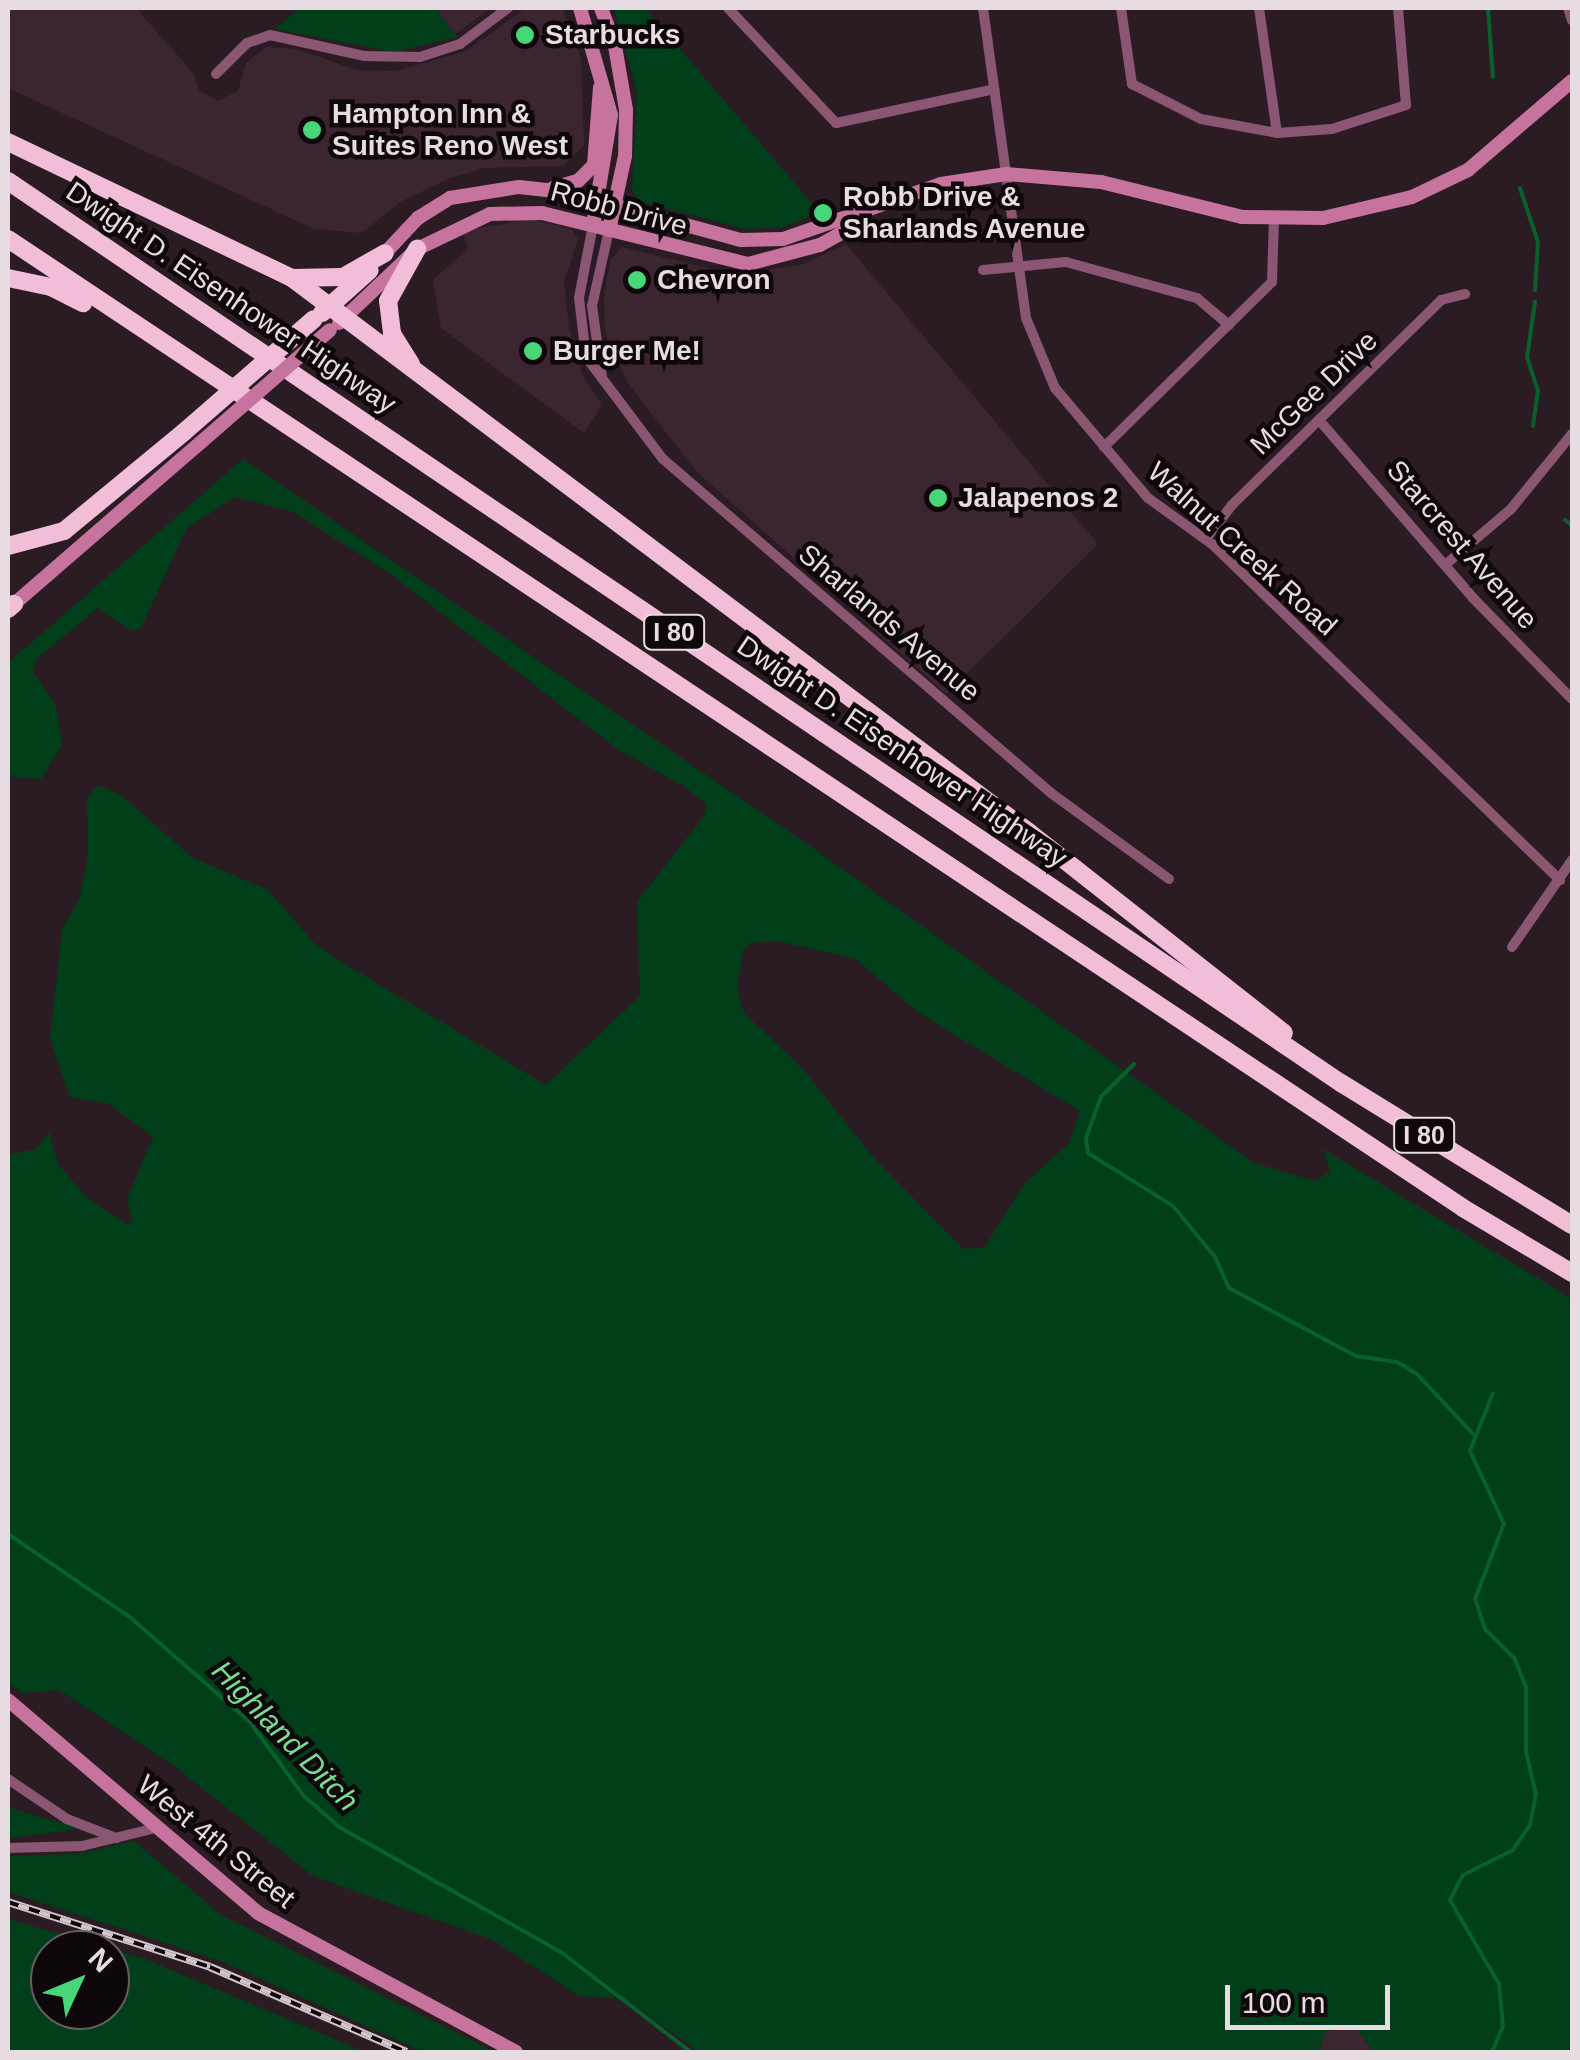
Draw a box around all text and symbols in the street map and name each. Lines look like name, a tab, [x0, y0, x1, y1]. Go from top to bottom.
place label: Starbucks	[545, 18, 680, 52]
marker: Starbucks	[514, 24, 536, 46]
place label: Hampton Inn & Suites Reno West	[332, 97, 568, 163]
marker: Hampton Inn & Suites Reno West	[301, 119, 323, 141]
street label: Dwight D. Eisenhower Highway	[60, 175, 402, 421]
street label: Robb Drive	[547, 175, 691, 243]
place label: Robb Drive & Sharlands Avenue	[843, 180, 1086, 246]
marker: Robb Drive & Sharlands Avenue	[812, 202, 834, 224]
place label: Chevron	[657, 263, 771, 297]
marker: Chevron	[626, 269, 648, 291]
street label: McGee Drive	[1244, 324, 1384, 462]
place label: Burger Me!	[553, 334, 701, 368]
marker: Burger Me!	[522, 340, 544, 362]
street label: Starcrest Avenue	[1379, 453, 1545, 637]
street label: Walnut Creek Road	[1140, 455, 1344, 643]
place label: Jalapenos 2	[958, 481, 1118, 515]
marker: Jalapenos 2	[927, 487, 949, 509]
street label: Sharlands Avenue	[791, 537, 987, 709]
road number: I 80	[642, 612, 706, 652]
street label: Dwight D. Eisenhower Highway	[731, 629, 1073, 875]
road number: I 80	[1392, 1115, 1456, 1155]
water label: Highland Ditch	[204, 1653, 366, 1819]
street label: West 4th Street	[131, 1768, 301, 1916]
north arrow	[30, 1930, 130, 2030]
text: N	[82, 1942, 119, 1978]
scale bar	[1230, 1965, 1395, 2027]
text: 100 m	[1242, 1986, 1325, 2019]

